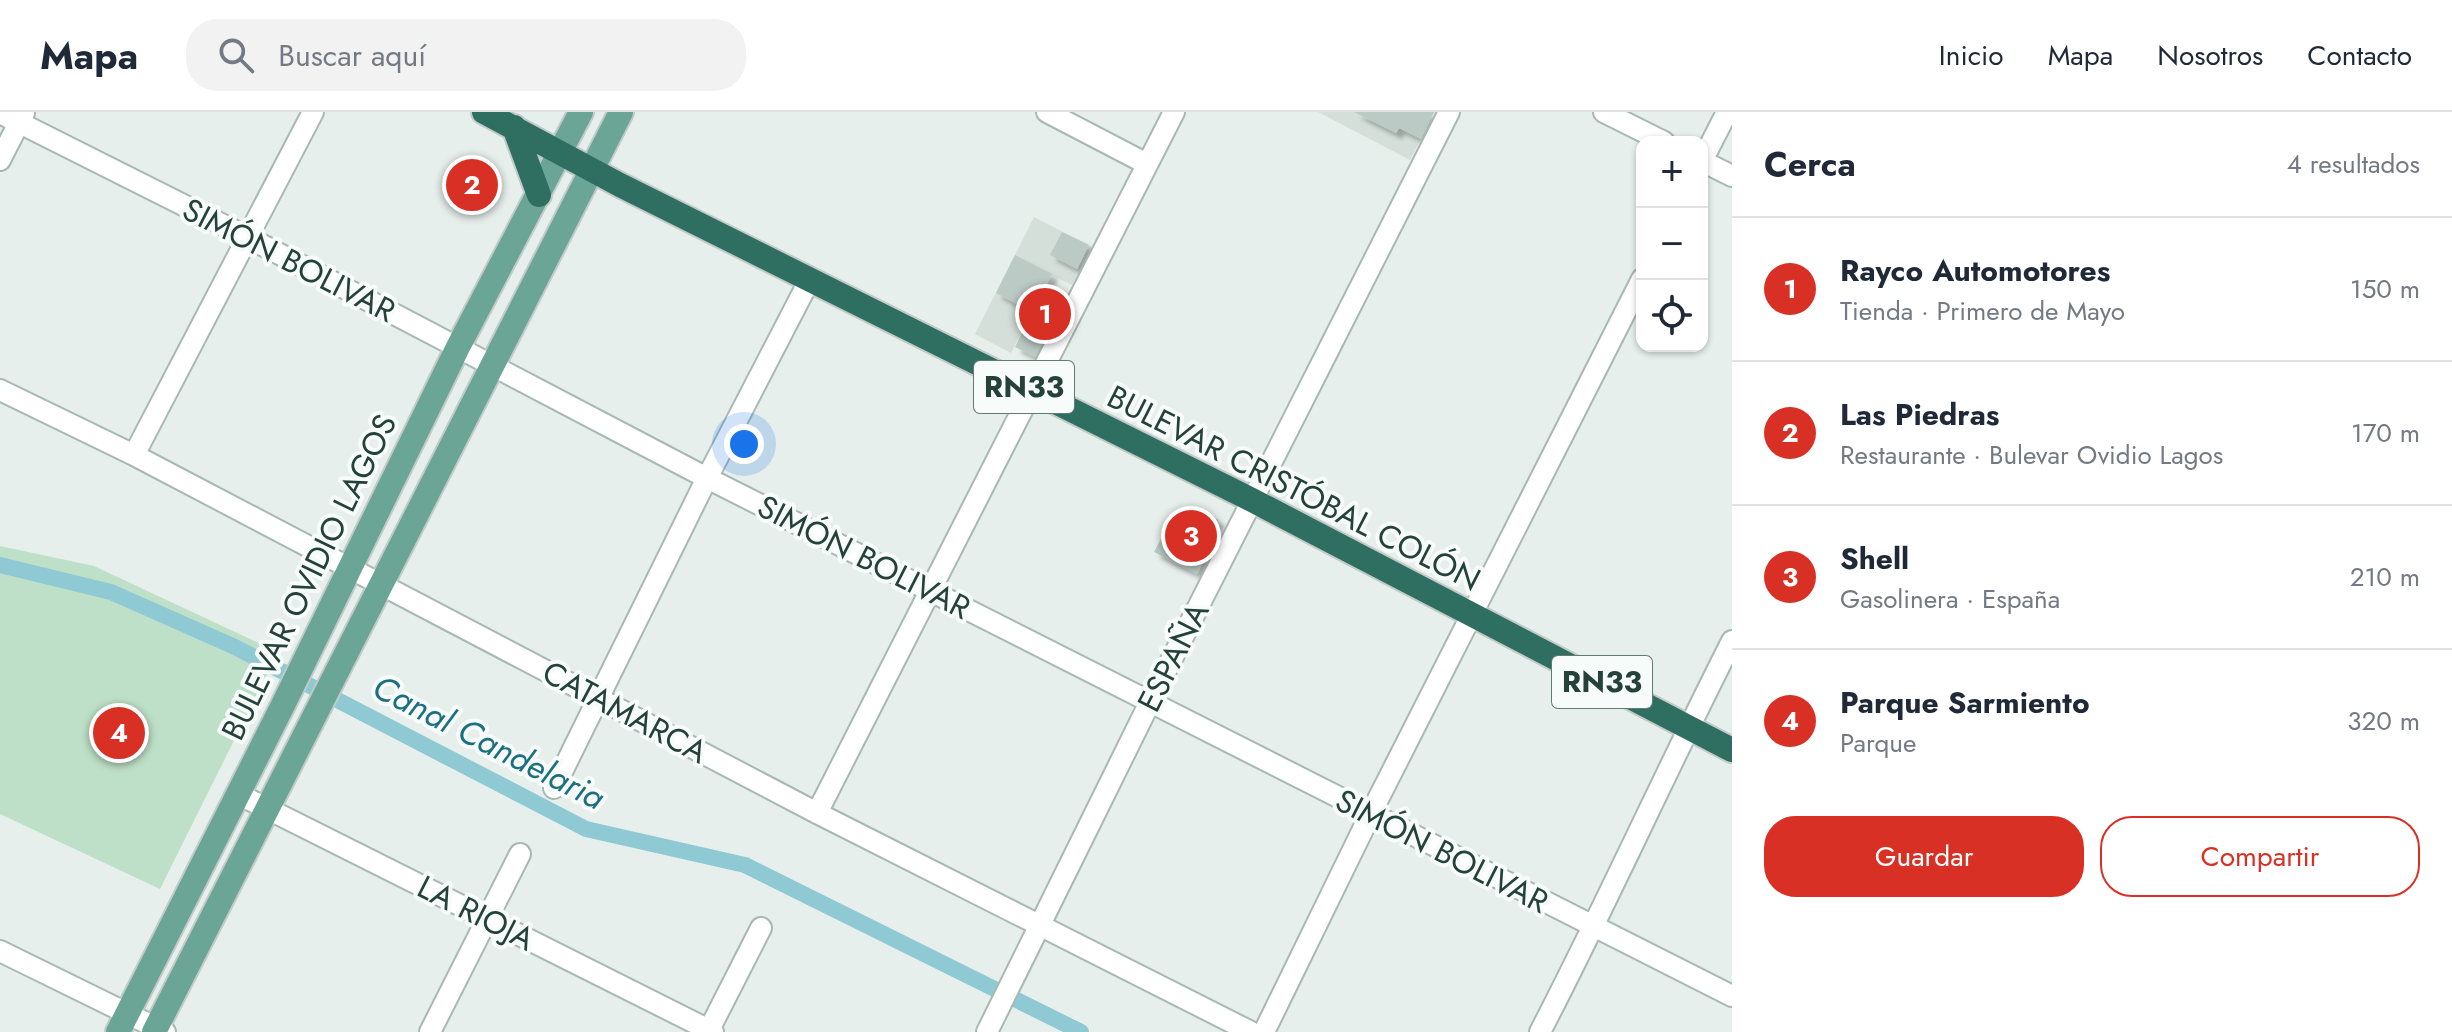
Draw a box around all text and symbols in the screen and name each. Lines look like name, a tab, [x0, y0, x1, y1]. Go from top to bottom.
search box	[186, 19, 746, 91]
text: Mapa	[40, 28, 138, 83]
icon: search	[214, 33, 258, 77]
text: Buscar aquí	[278, 34, 426, 77]
text: Inicio	[1939, 35, 2004, 76]
text: Mapa	[2048, 35, 2113, 76]
text: Nosotros	[2157, 35, 2263, 76]
text: Contacto	[2307, 35, 2412, 76]
map controls	[1636, 136, 1708, 352]
button: +	[1636, 136, 1708, 208]
text: Cerca	[1764, 140, 1856, 189]
text: 4 resultados	[2287, 145, 2420, 183]
pin: 2	[446, 155, 498, 215]
street label: SIMÓN BOLIVAR	[175, 187, 403, 333]
button: −	[1636, 208, 1708, 280]
text: Rayco Automotores	[1840, 249, 2110, 292]
text: 1	[1783, 270, 1797, 308]
text: 150 m	[2350, 270, 2420, 308]
button: locate	[1636, 280, 1708, 352]
pin: 1	[1019, 284, 1071, 344]
text: Tienda · Primero de Mayo	[1840, 292, 2125, 330]
road number: RN33	[974, 361, 1074, 413]
street label: BULEVAR CRISTÓBAL COLÓN	[1099, 374, 1489, 602]
text: Las Piedras	[1840, 393, 2000, 436]
street label: BULEVAR OVIDIO LAGOS	[210, 406, 408, 748]
text: 2	[1781, 414, 1799, 452]
text: 170 m	[2351, 414, 2420, 452]
your location	[724, 424, 764, 464]
text: Restaurante · Bulevar Ovidio Lagos	[1840, 436, 2223, 474]
street label: SIMÓN BOLIVAR	[750, 484, 978, 630]
pin: 3	[1165, 506, 1217, 566]
text: Shell	[1840, 537, 1909, 580]
text: 3	[1782, 558, 1798, 596]
text: 210 m	[2350, 558, 2420, 596]
text: Gasolinera · España	[1840, 580, 2060, 618]
street label: ESPAÑA	[1126, 594, 1220, 720]
street label: CATAMARCA	[534, 649, 716, 775]
road number: RN33	[1552, 656, 1652, 708]
water label: Canal Candelaria	[364, 663, 614, 822]
text: Parque Sarmiento	[1840, 681, 2090, 724]
text: 4	[1781, 702, 1799, 740]
text: 320 m	[2347, 702, 2420, 740]
pin: 4	[93, 703, 145, 763]
text: Parque	[1840, 724, 1916, 762]
street label: SIMÓN BOLIVAR	[1328, 778, 1556, 924]
button: Guardar	[1764, 816, 2084, 897]
button: Compartir	[2100, 816, 2420, 897]
street label: LA RIOJA	[409, 864, 543, 962]

